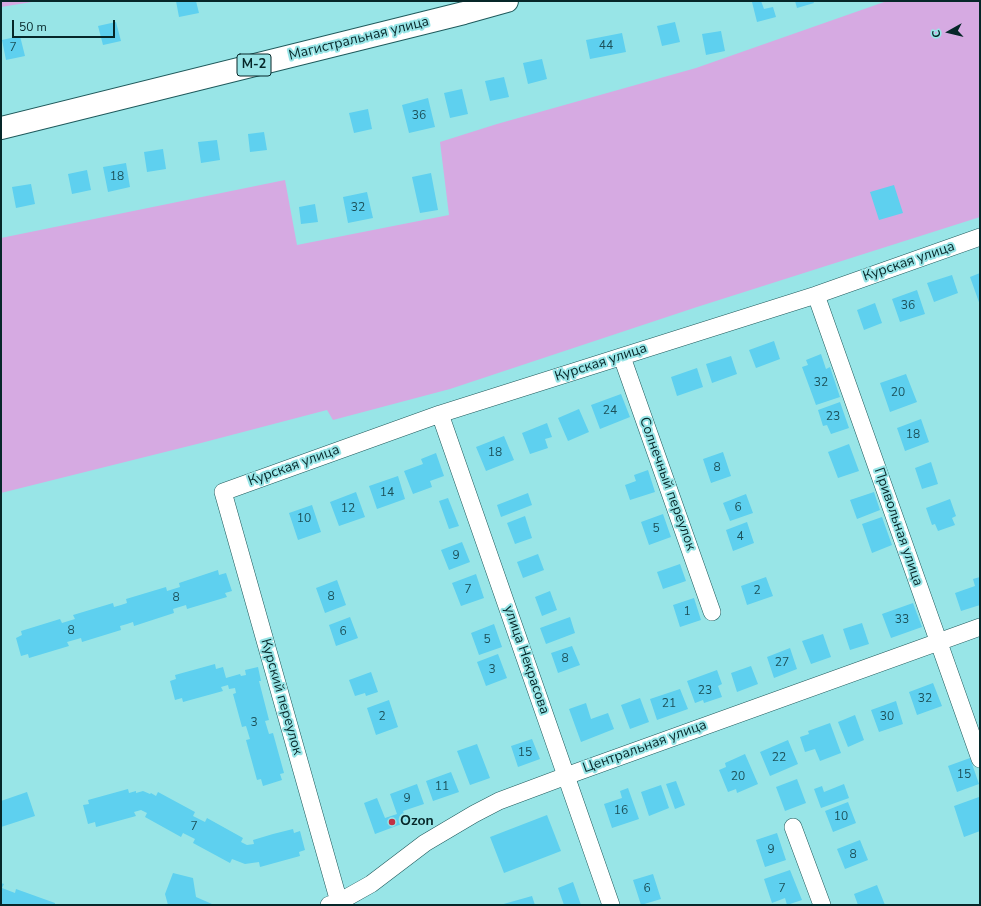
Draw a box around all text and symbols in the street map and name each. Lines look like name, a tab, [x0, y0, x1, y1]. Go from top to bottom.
scale bar	[14, 12, 117, 38]
north arrow	[929, 12, 969, 52]
street label: Магистральная улица	[287, 13, 431, 65]
text: 50 m	[19, 19, 47, 35]
text: С	[929, 29, 945, 38]
house number: 44	[599, 39, 613, 53]
house number: 7	[9, 41, 17, 55]
road number: М-2	[237, 54, 271, 76]
house number: 36	[412, 109, 426, 123]
house number: 18	[110, 170, 124, 184]
house number: 32	[351, 201, 365, 215]
street label: Курская улица	[861, 238, 957, 286]
house number: 36	[901, 299, 915, 313]
street label: Курская улица	[553, 340, 649, 386]
house number: 32	[814, 376, 828, 390]
house number: 20	[891, 386, 905, 400]
house number: 24	[603, 404, 617, 418]
house number: 23	[826, 410, 840, 424]
street label: Солнечный переулок	[635, 415, 699, 553]
house number: 18	[906, 428, 920, 442]
street label: Курская улица	[246, 442, 342, 490]
house number: 18	[488, 446, 502, 460]
house number: 8	[713, 461, 721, 475]
street label: Привольная улица	[870, 466, 926, 588]
house number: 14	[380, 486, 394, 500]
house number: 6	[734, 501, 742, 515]
house number: 12	[341, 502, 355, 516]
house number: 10	[297, 512, 311, 526]
house number: 5	[652, 522, 660, 536]
house number: 4	[736, 530, 744, 544]
house number: 9	[452, 549, 460, 563]
house number: 7	[464, 583, 472, 597]
house number: 2	[753, 584, 761, 598]
house number: 8	[327, 590, 335, 604]
house number: 8	[172, 591, 180, 605]
street label: улица Некрасова	[500, 603, 552, 717]
house number: 1	[683, 605, 691, 619]
house number: 33	[895, 613, 909, 627]
house number: 8	[67, 624, 75, 638]
house number: 6	[339, 625, 347, 639]
house number: 5	[483, 633, 491, 647]
street label: Курский переулок	[256, 637, 306, 757]
house number: 8	[561, 652, 569, 666]
house number: 27	[775, 656, 789, 670]
house number: 3	[488, 663, 496, 677]
house number: 23	[698, 684, 712, 698]
house number: 32	[918, 692, 932, 706]
house number: 21	[662, 697, 676, 711]
house number: 2	[378, 710, 386, 724]
house number: 30	[880, 710, 894, 724]
house number: 3	[250, 716, 258, 730]
street label: Центральная улица	[581, 717, 709, 777]
house number: 15	[518, 746, 532, 760]
house number: 22	[772, 751, 786, 765]
house number: 15	[957, 768, 971, 782]
house number: 20	[731, 770, 745, 784]
house number: 11	[435, 780, 449, 794]
house number: 9	[403, 792, 411, 806]
house number: 16	[614, 804, 628, 818]
house number: 10	[834, 810, 848, 824]
place label: Ozon	[400, 814, 434, 830]
marker: Ozon	[387, 817, 397, 827]
house number: 7	[190, 820, 198, 834]
house number: 9	[767, 843, 775, 857]
house number: 8	[849, 848, 857, 862]
house number: 6	[643, 882, 651, 896]
house number: 7	[778, 882, 786, 896]

